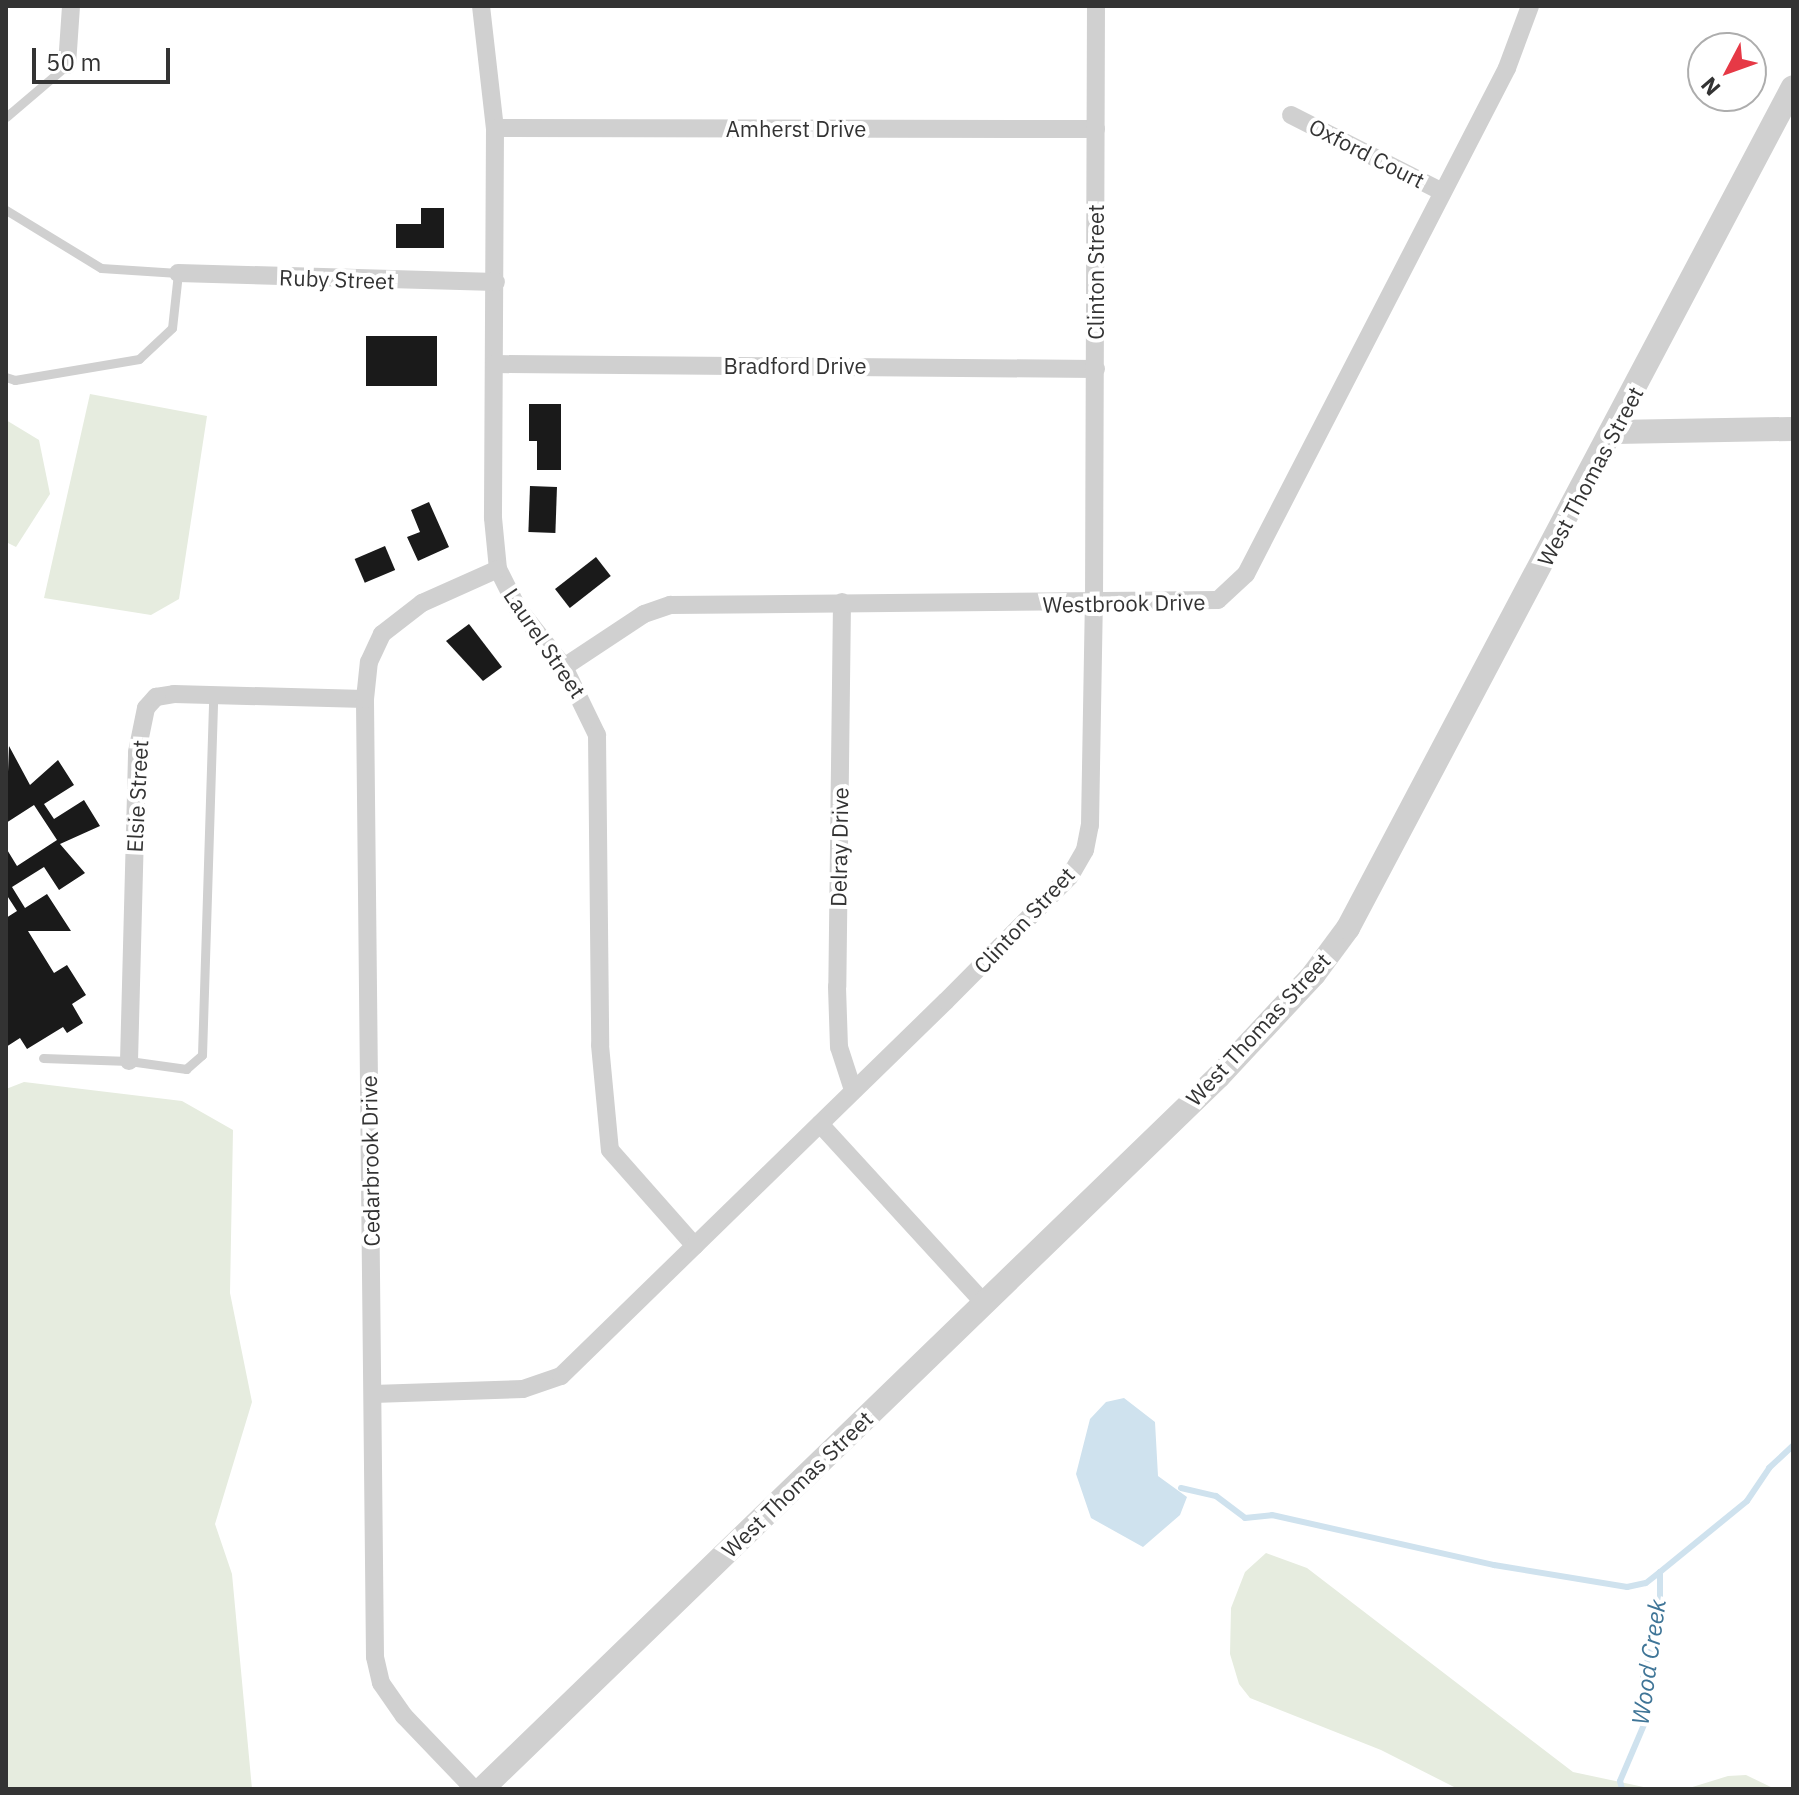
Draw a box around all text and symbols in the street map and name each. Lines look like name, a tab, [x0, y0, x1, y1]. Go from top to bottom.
scale bar	[36, 32, 174, 82]
north arrow	[1687, 32, 1767, 112]
text: 50 m	[46, 46, 101, 78]
text: N	[1694, 71, 1726, 102]
street label: Oxford Court	[1305, 113, 1429, 193]
street label: Amherst Drive	[726, 116, 866, 142]
street label: Clinton Street	[1083, 204, 1109, 340]
street label: Ruby Street	[279, 264, 395, 294]
street label: Bradford Drive	[723, 353, 867, 379]
street label: West Thomas Street	[1532, 382, 1648, 570]
street label: Laurel Street	[499, 583, 591, 703]
street label: Westbrook Drive	[1042, 588, 1206, 618]
street label: Elsie Street	[121, 739, 153, 853]
street label: Delray Drive	[825, 787, 853, 907]
street label: Clinton Street	[968, 861, 1080, 979]
street label: West Thomas Street	[1180, 947, 1336, 1111]
street label: Cedarbrook Drive	[355, 1075, 385, 1247]
street label: West Thomas Street	[716, 1405, 878, 1563]
water label: Wood Creek	[1626, 1597, 1672, 1727]

